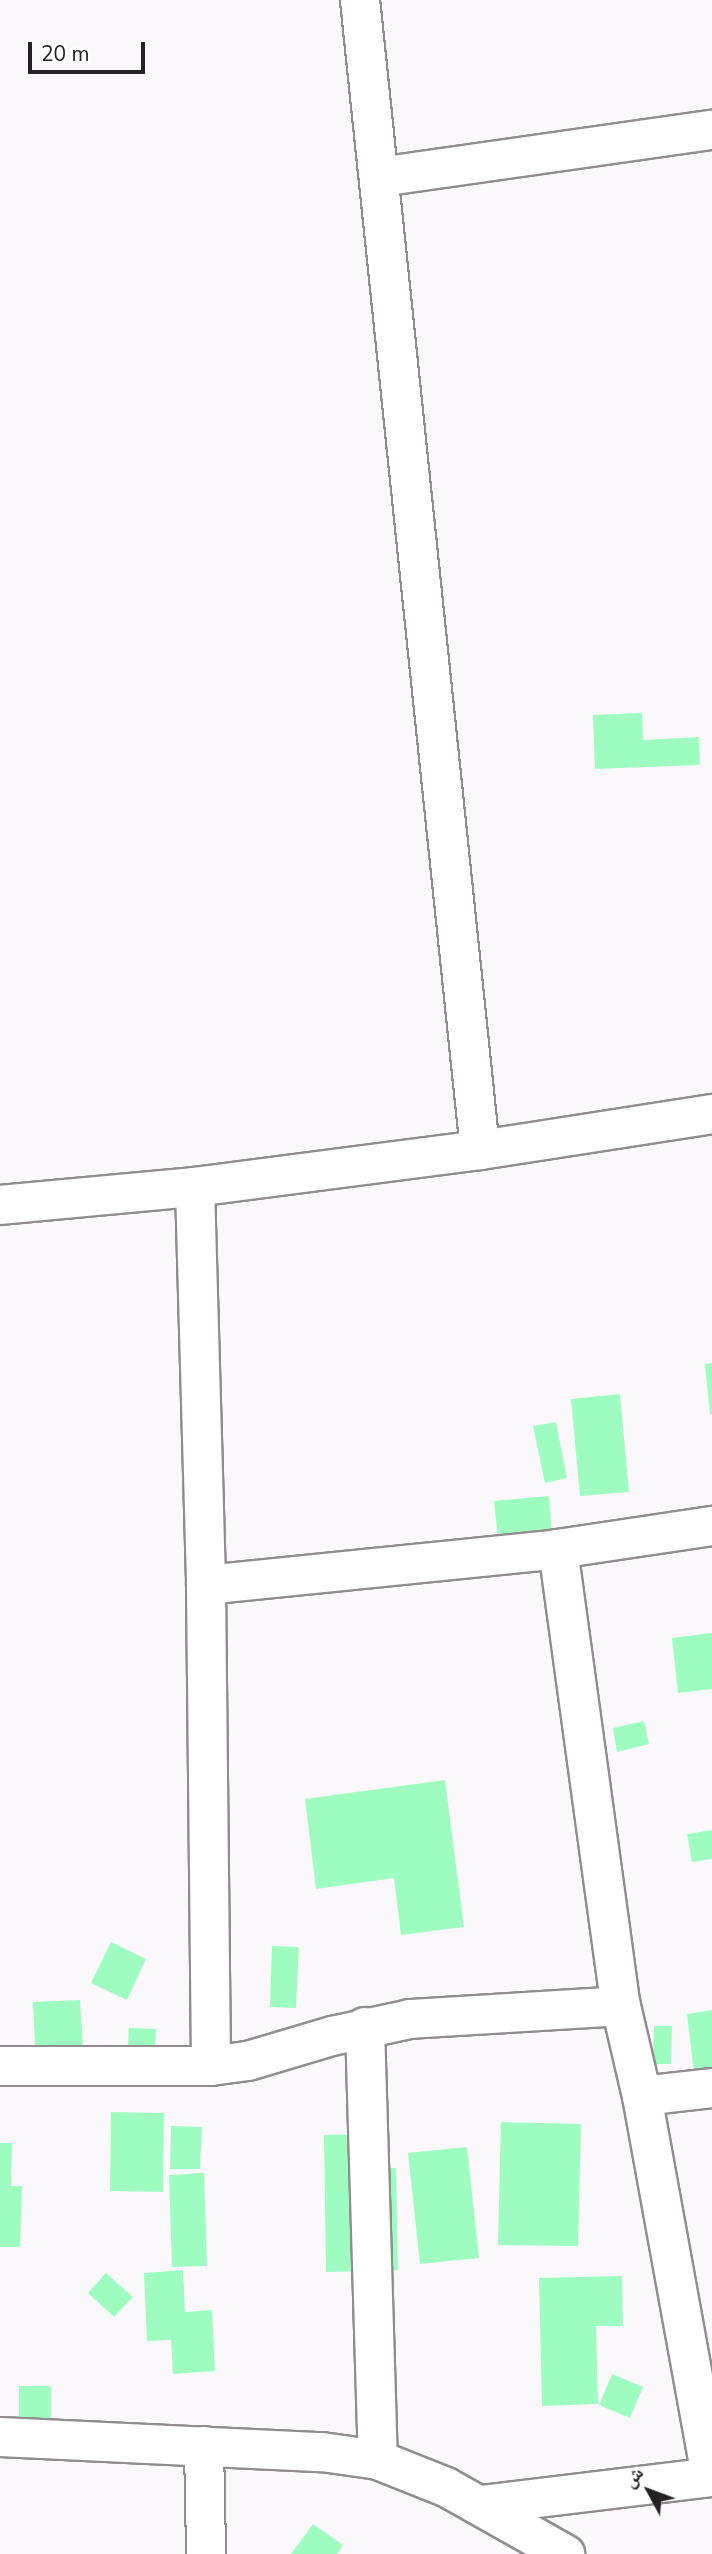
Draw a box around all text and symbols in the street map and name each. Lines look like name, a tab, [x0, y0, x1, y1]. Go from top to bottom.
scale bar	[32, 28, 149, 72]
text: 20 m	[41, 40, 90, 68]
north arrow	[614, 2456, 684, 2526]
text: ش	[617, 2461, 650, 2493]

